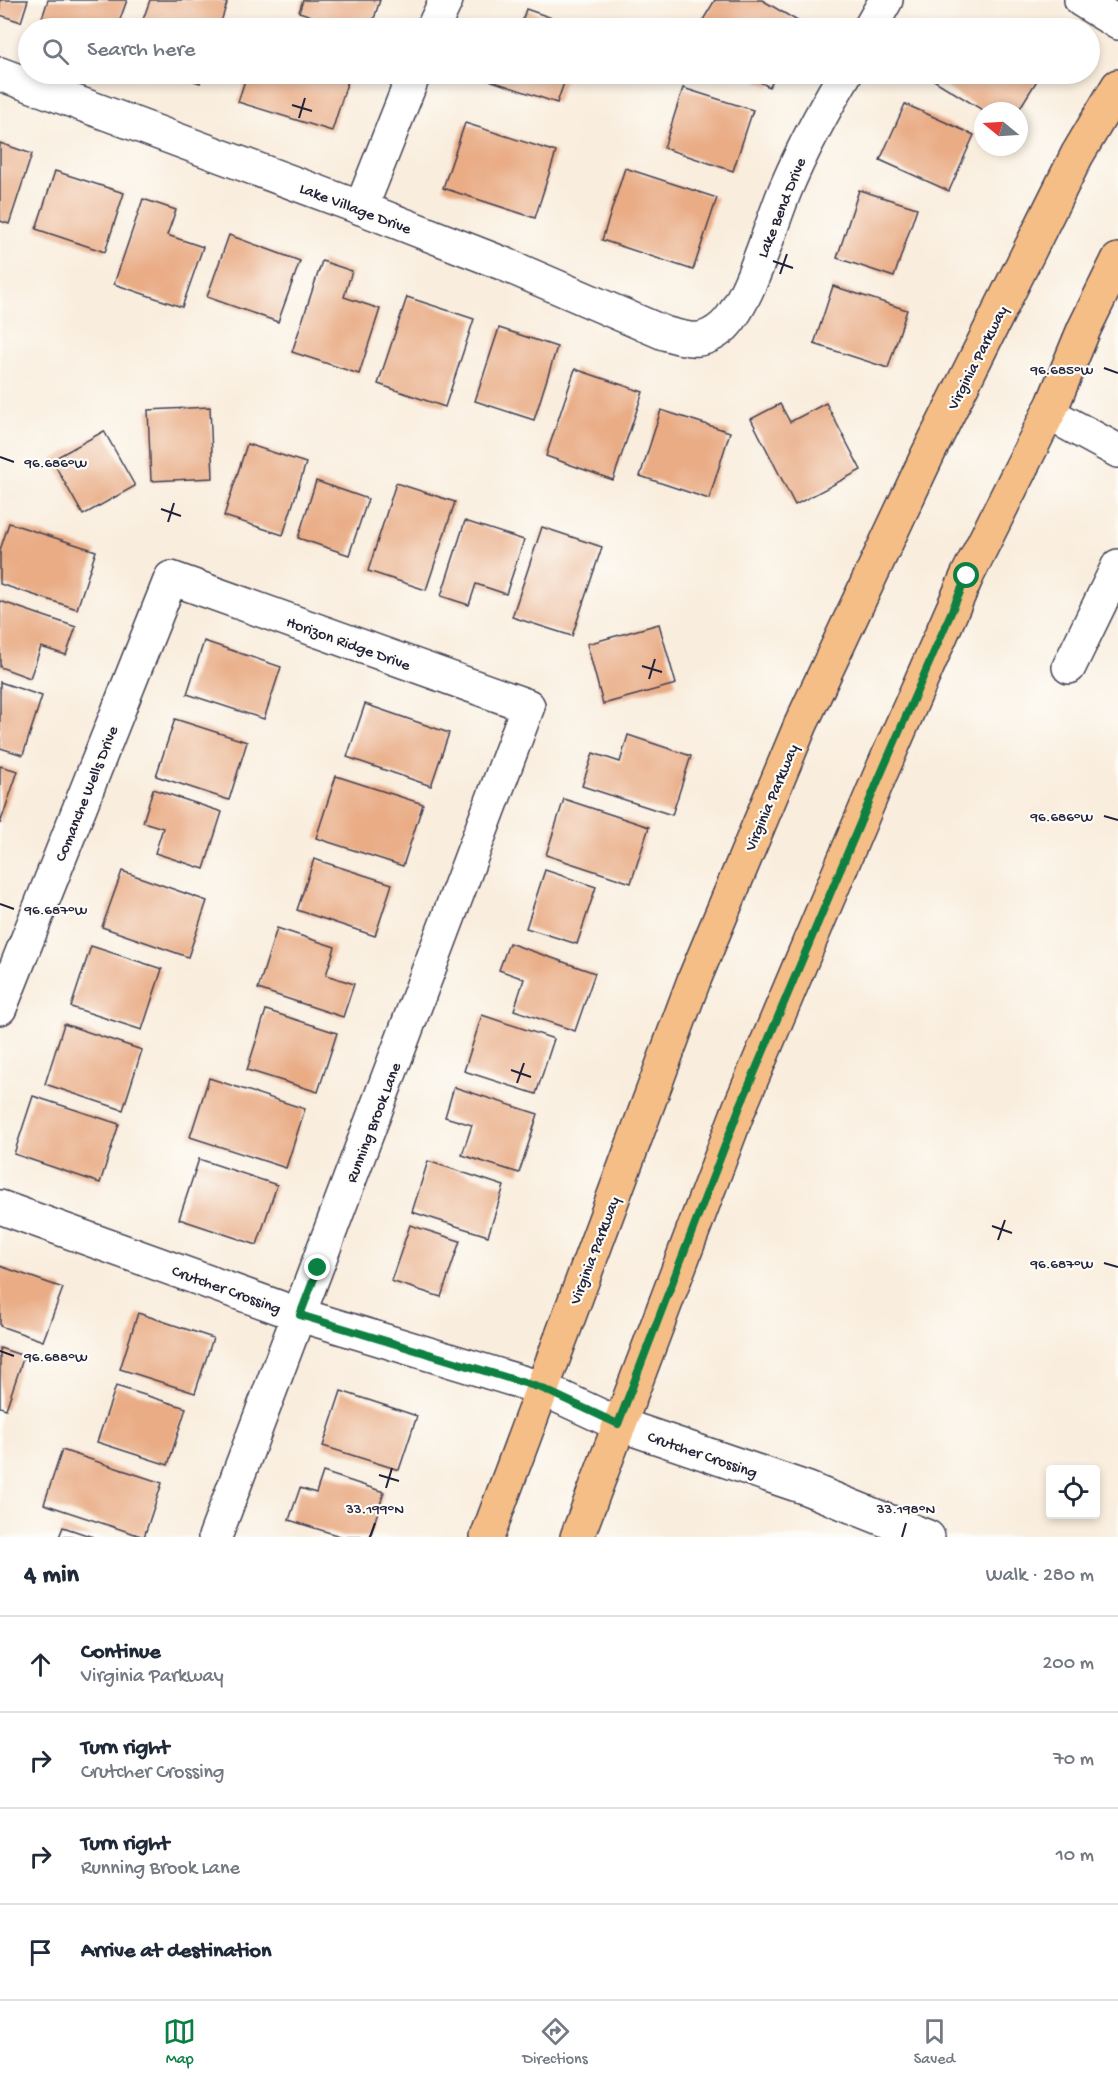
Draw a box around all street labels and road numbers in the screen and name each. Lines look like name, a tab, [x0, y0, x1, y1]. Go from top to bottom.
street label: Lake Bend Drive	[755, 155, 812, 261]
street label: Lake Village Drive	[296, 180, 414, 241]
street label: Virginia Parkway	[944, 303, 1014, 415]
street label: Horizon Ridge Drive	[283, 614, 413, 677]
street label: Comanche Wells Drive	[52, 723, 124, 865]
street label: Virginia Parkway	[742, 742, 804, 855]
street label: Running Brook Lane	[344, 1060, 407, 1186]
street label: Virginia Parkway	[567, 1195, 626, 1309]
street label: Crutcher Crossing	[169, 1263, 283, 1320]
street label: Crutcher Crossing	[645, 1429, 759, 1484]

